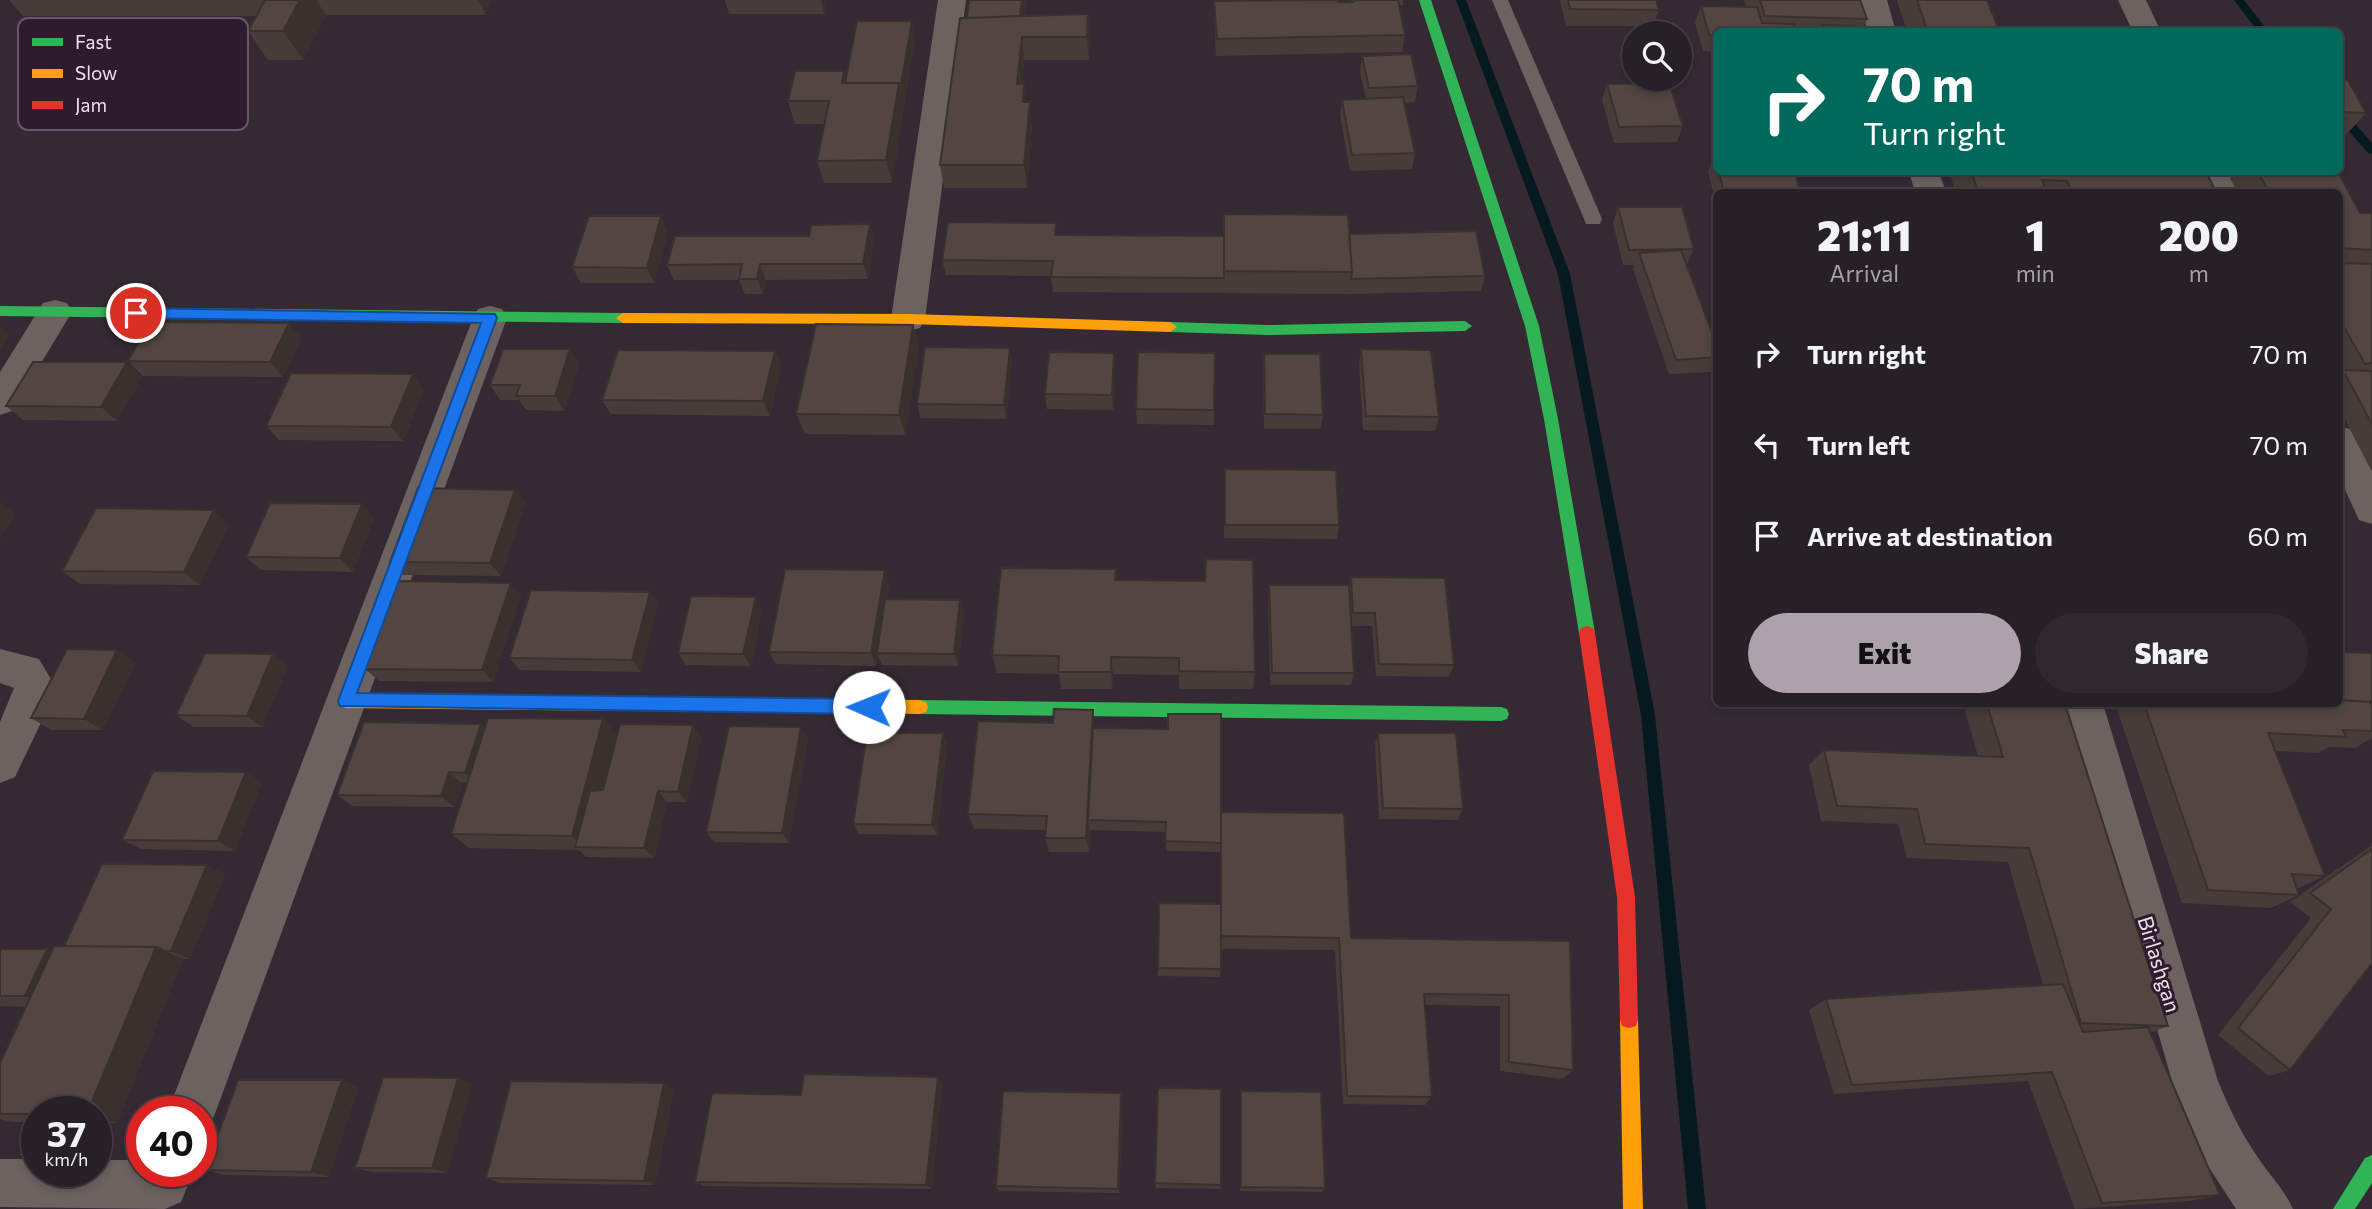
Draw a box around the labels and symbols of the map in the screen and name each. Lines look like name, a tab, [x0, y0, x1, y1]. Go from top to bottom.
legend	[18, 18, 248, 130]
text: Fast	[75, 30, 112, 53]
text: Slow	[75, 61, 117, 84]
text: Jam	[75, 93, 107, 116]
pin	[106, 283, 166, 343]
position arrow	[832, 670, 906, 744]
street label: Birlashgan	[2134, 913, 2186, 1015]
speed limit sign: 40	[126, 1096, 217, 1187]

